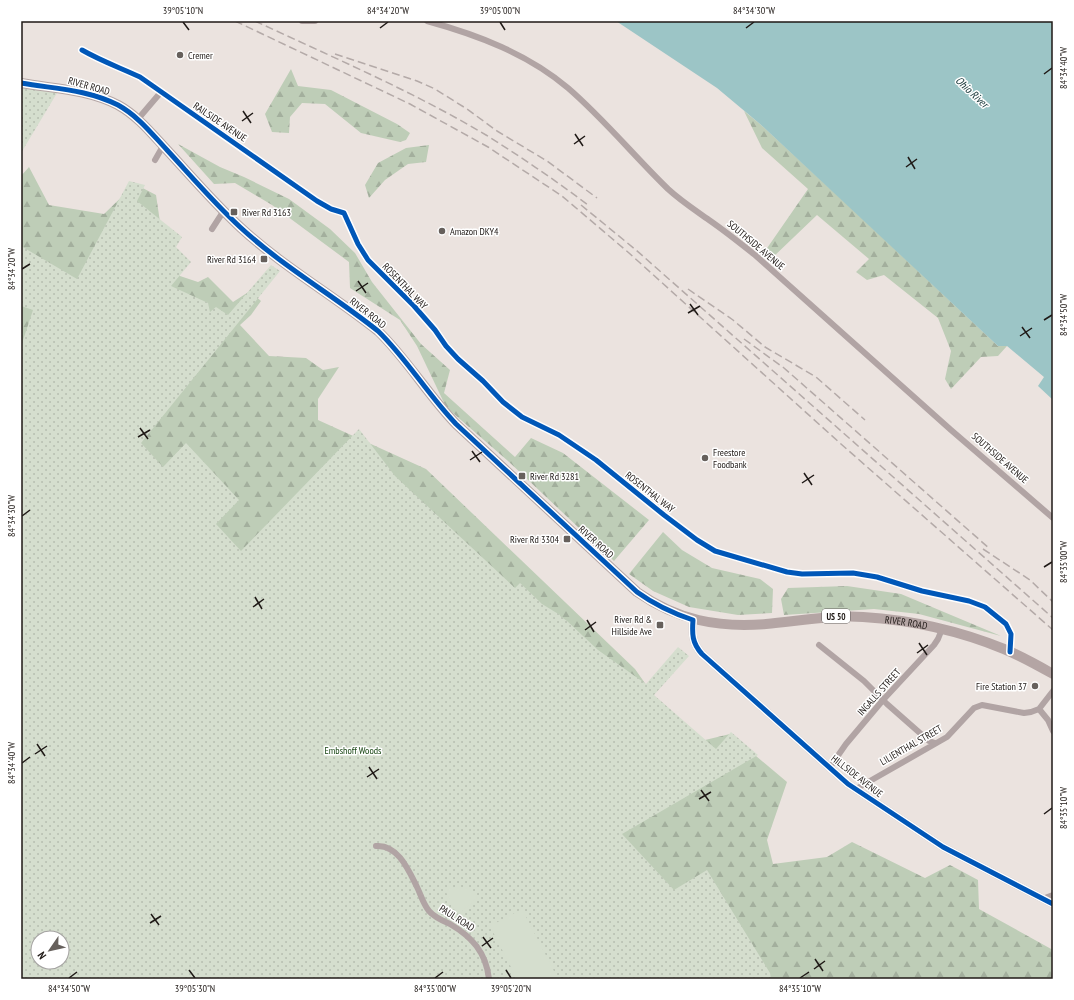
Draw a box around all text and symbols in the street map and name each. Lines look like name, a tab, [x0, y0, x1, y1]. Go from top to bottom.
text: 39°05'10"N	[163, 4, 203, 17]
text: 84°34'20"W	[367, 4, 409, 17]
text: 39°05'00"N	[480, 4, 520, 17]
text: 84°34'30"W	[733, 4, 775, 17]
text: 84°34'40"W	[1057, 47, 1070, 89]
place label: Cremer	[188, 49, 213, 62]
marker: Cremer	[175, 50, 185, 60]
water label: Ohio River	[953, 73, 993, 112]
street label: RIVER ROAD	[67, 74, 111, 98]
street label: RAILSIDE AVENUE	[191, 99, 249, 145]
place label: River Rd 3163	[242, 206, 291, 219]
marker: River Rd 3163	[229, 207, 239, 217]
street label: SOUTHSIDE AVENUE	[725, 217, 787, 273]
place label: Amazon DKY4	[450, 225, 499, 238]
marker: Amazon DKY4	[437, 226, 447, 236]
text: 84°34'20"W	[5, 248, 18, 290]
place label: River Rd 3164	[207, 253, 256, 266]
marker: River Rd 3164	[259, 254, 269, 264]
street label: ROSENTHAL WAY	[380, 260, 431, 312]
text: 84°34'50"W	[1057, 294, 1070, 336]
street label: RIVER ROAD	[347, 295, 389, 331]
street label: SOUTHSIDE AVENUE	[969, 430, 1031, 486]
place label: Freestore Foodbank	[713, 446, 747, 471]
marker: Freestore Foodbank	[700, 453, 710, 463]
street label: ROSENTHAL WAY	[623, 469, 678, 516]
place label: River Rd 3281	[530, 470, 579, 483]
marker: River Rd 3281	[517, 471, 527, 481]
text: 84°34'30"W	[5, 495, 18, 537]
street label: RIVER ROAD	[576, 523, 616, 561]
place label: River Rd 3304	[510, 533, 559, 546]
marker: River Rd 3304	[562, 534, 572, 544]
text: 84°35'00"W	[1057, 541, 1070, 583]
road number: US 50	[822, 609, 850, 623]
street label: RIVER ROAD	[884, 612, 929, 632]
place label: River Rd & Hillside Ave	[612, 613, 652, 638]
marker: River Rd & Hillside Ave	[655, 620, 665, 630]
street label: INGALLS STREET	[855, 665, 904, 718]
place label: Fire Station 37	[976, 680, 1027, 693]
marker: Fire Station 37	[1030, 681, 1040, 691]
street label: LILIENTHAL STREET	[878, 722, 945, 768]
text: 84°34'40"W	[5, 742, 18, 784]
park label: Embshoff Woods	[325, 744, 382, 757]
street label: HILLSIDE AVENUE	[829, 752, 885, 800]
text: 84°35'10"W	[1057, 787, 1070, 829]
street label: PAUL ROAD	[437, 902, 477, 934]
north arrow	[30, 930, 70, 970]
text: N	[34, 949, 49, 962]
text: 84°34'50"W	[48, 982, 90, 995]
text: 39°05'30"N	[175, 982, 215, 995]
text: 84°35'00"W	[414, 982, 456, 995]
text: 39°05'20"N	[491, 982, 531, 995]
text: 84°35'10"W	[779, 982, 821, 995]

